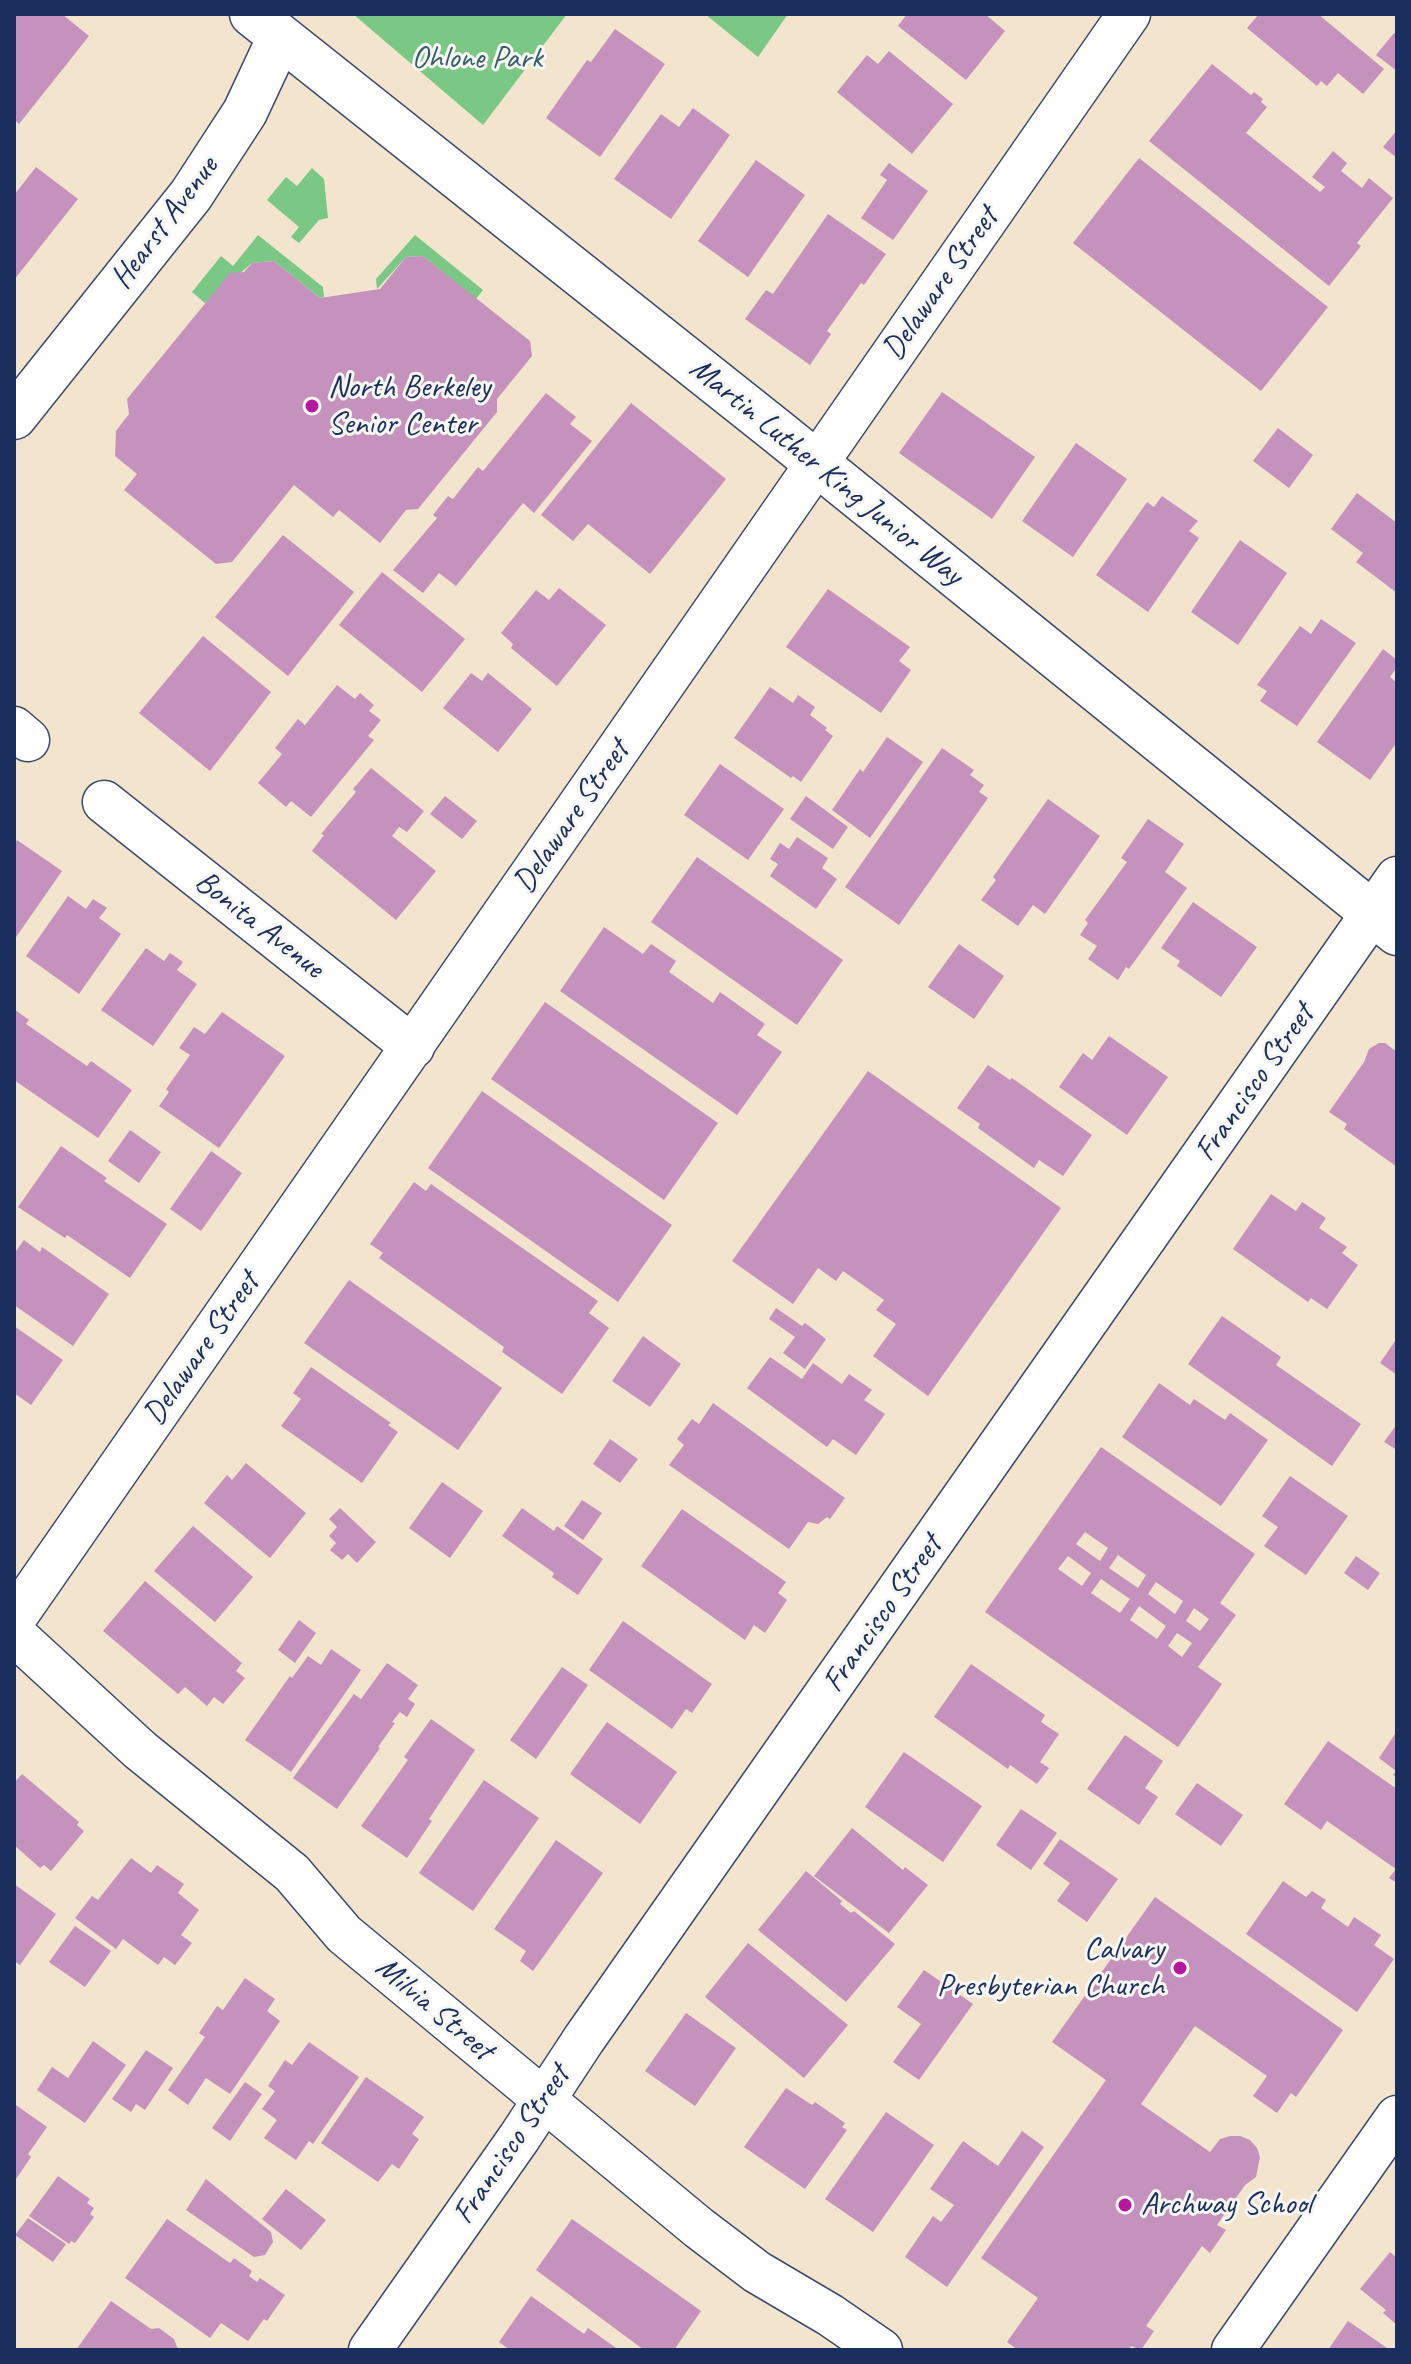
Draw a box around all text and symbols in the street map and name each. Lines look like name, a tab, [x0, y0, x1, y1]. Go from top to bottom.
park label: Ohlone Park	[411, 40, 543, 78]
street label: Hearst Avenue	[103, 149, 227, 297]
street label: Delaware Street	[875, 201, 1007, 367]
street label: Martin Luther King Junior Way	[681, 350, 971, 594]
place label: North Berkeley Senior Center	[328, 369, 490, 444]
marker: North Berkeley Senior Center	[303, 397, 321, 415]
street label: Delaware Street	[506, 734, 638, 900]
street label: Bonita Avenue	[187, 863, 331, 987]
street label: Francisco Street	[1187, 997, 1323, 1169]
street label: Delaware Street	[136, 1266, 268, 1432]
street label: Francisco Street	[815, 1528, 951, 1700]
place label: Calvary Presbyterian Church	[937, 1931, 1164, 2006]
street label: Milvia Street	[367, 1949, 501, 2069]
marker: Calvary Presbyterian Church	[1171, 1959, 1189, 1977]
street label: Francisco Street	[445, 2059, 579, 2231]
place label: Archway School	[1141, 2186, 1312, 2224]
marker: Archway School	[1116, 2196, 1134, 2214]

